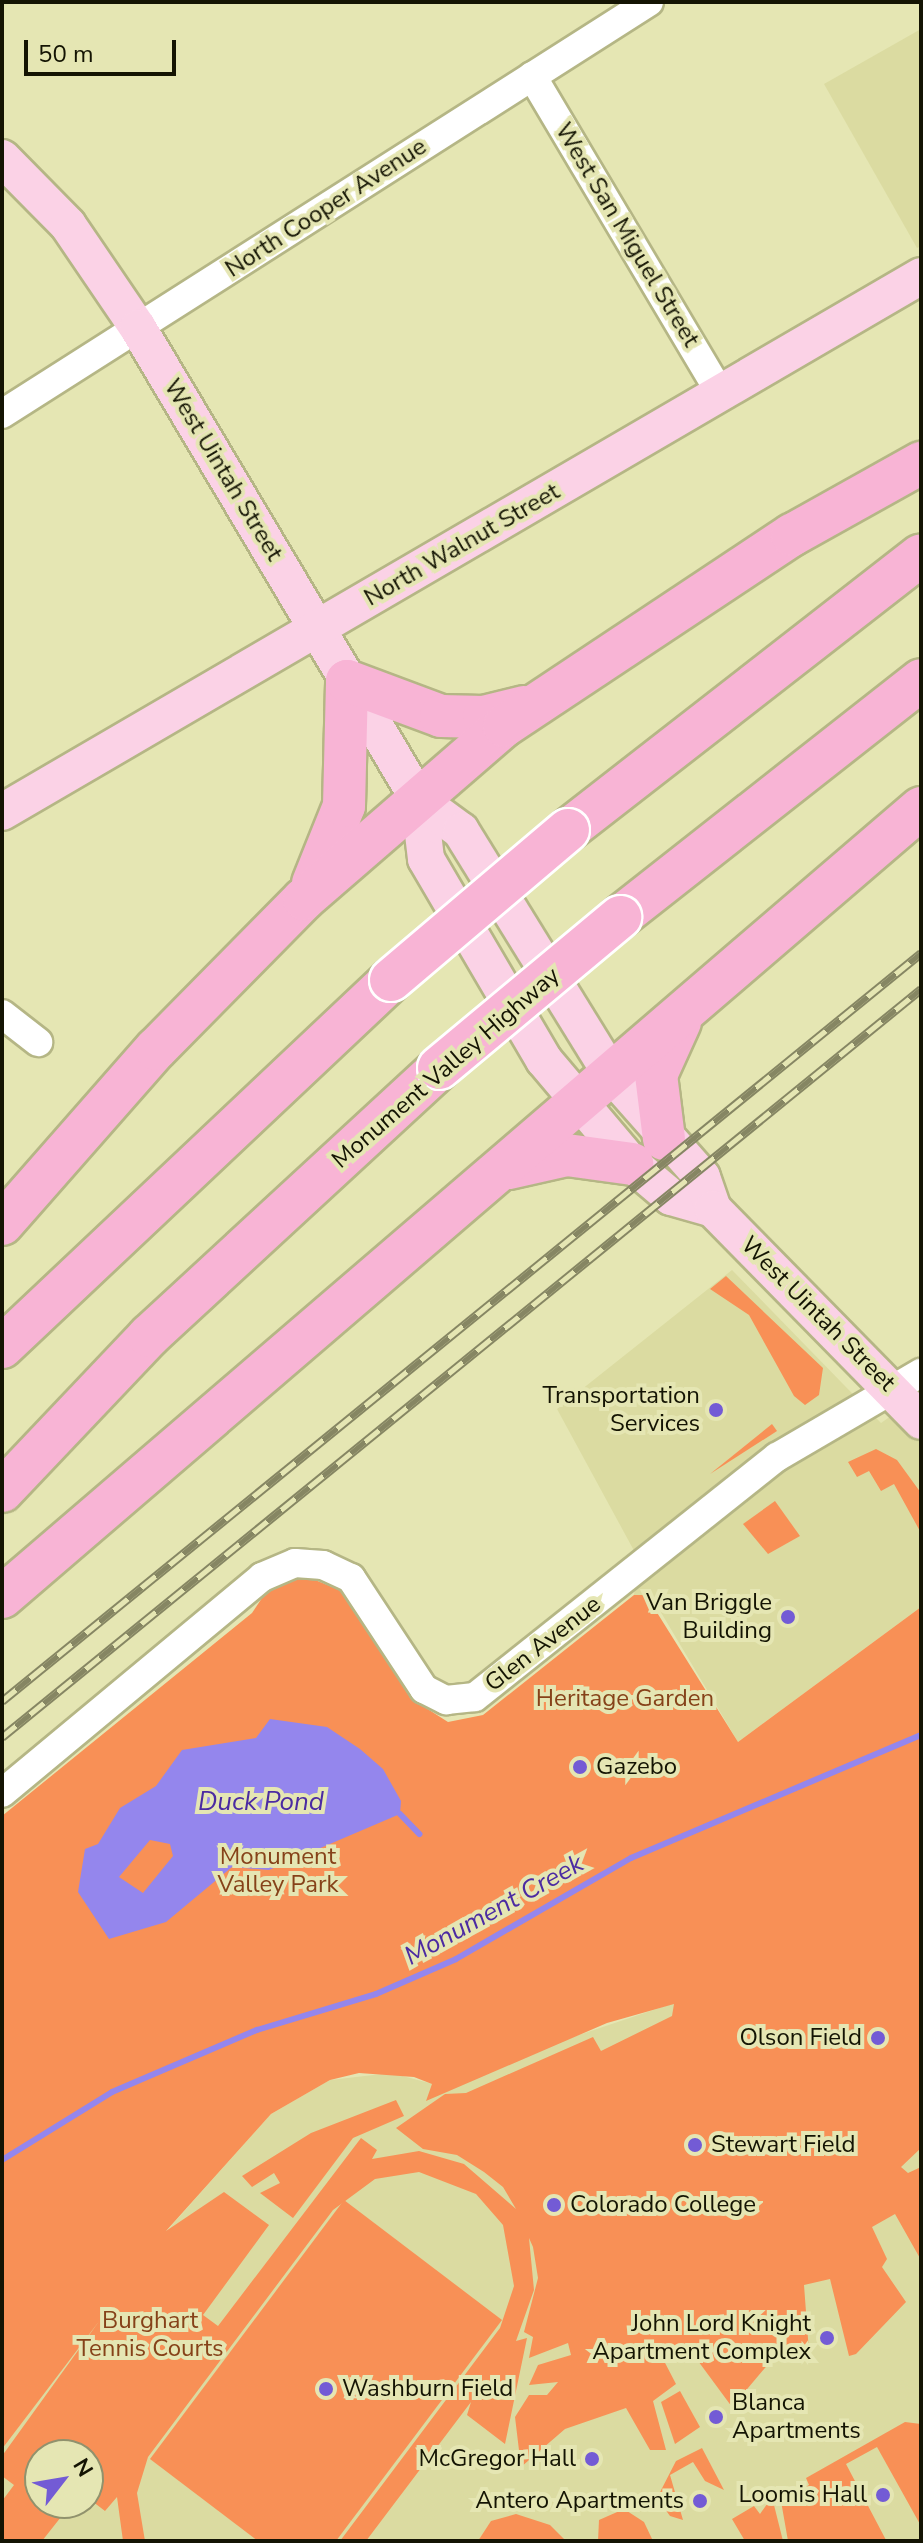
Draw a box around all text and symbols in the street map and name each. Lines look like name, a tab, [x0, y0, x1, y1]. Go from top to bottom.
scale bar	[28, 24, 180, 74]
text: 50 m	[38, 38, 94, 70]
street label: West San Miguel Street	[549, 118, 705, 352]
street label: North Cooper Avenue	[220, 132, 432, 284]
street label: West Uintah Street	[157, 374, 289, 566]
street label: North Walnut Street	[359, 477, 565, 613]
street label: Monument Valley Highway	[326, 961, 566, 1175]
street label: West Uintah Street	[735, 1231, 901, 1397]
place label: Transportation Services	[542, 1382, 700, 1438]
marker: Transportation Services	[707, 1401, 725, 1419]
place label: Van Briggle Building	[646, 1589, 772, 1645]
street label: Glen Avenue	[480, 1590, 606, 1698]
marker: Van Briggle Building	[779, 1608, 797, 1626]
park label: Heritage Garden	[536, 1685, 714, 1713]
place label: Gazebo	[596, 1753, 677, 1781]
marker: Gazebo	[571, 1758, 589, 1776]
water label: Duck Pond	[198, 1786, 324, 1818]
park label: Monument Valley Park	[217, 1843, 339, 1899]
water label: Monument Creek	[399, 1848, 589, 1972]
place label: Olson Field	[739, 2024, 862, 2052]
marker: Olson Field	[869, 2029, 887, 2047]
place label: Stewart Field	[711, 2131, 856, 2159]
marker: Stewart Field	[686, 2136, 704, 2154]
place label: Colorado College	[570, 2191, 756, 2219]
marker: Colorado College	[545, 2196, 563, 2214]
park label: Burghart Tennis Courts	[76, 2307, 224, 2363]
place label: John Lord Knight Apartment Complex	[592, 2310, 811, 2366]
marker: John Lord Knight Apartment Complex	[818, 2329, 836, 2347]
place label: Washburn Field	[342, 2375, 513, 2403]
marker: Washburn Field	[317, 2380, 335, 2398]
place label: Blanca Apartments	[732, 2389, 861, 2445]
marker: Blanca Apartments	[707, 2408, 725, 2426]
north arrow	[24, 2439, 104, 2519]
place label: McGregor Hall	[418, 2445, 576, 2473]
marker: McGregor Hall	[583, 2450, 601, 2468]
text: N	[66, 2453, 100, 2482]
place label: Loomis Hall	[738, 2481, 867, 2509]
marker: Loomis Hall	[874, 2486, 892, 2504]
place label: Antero Apartments	[475, 2487, 684, 2515]
marker: Antero Apartments	[691, 2492, 709, 2510]

